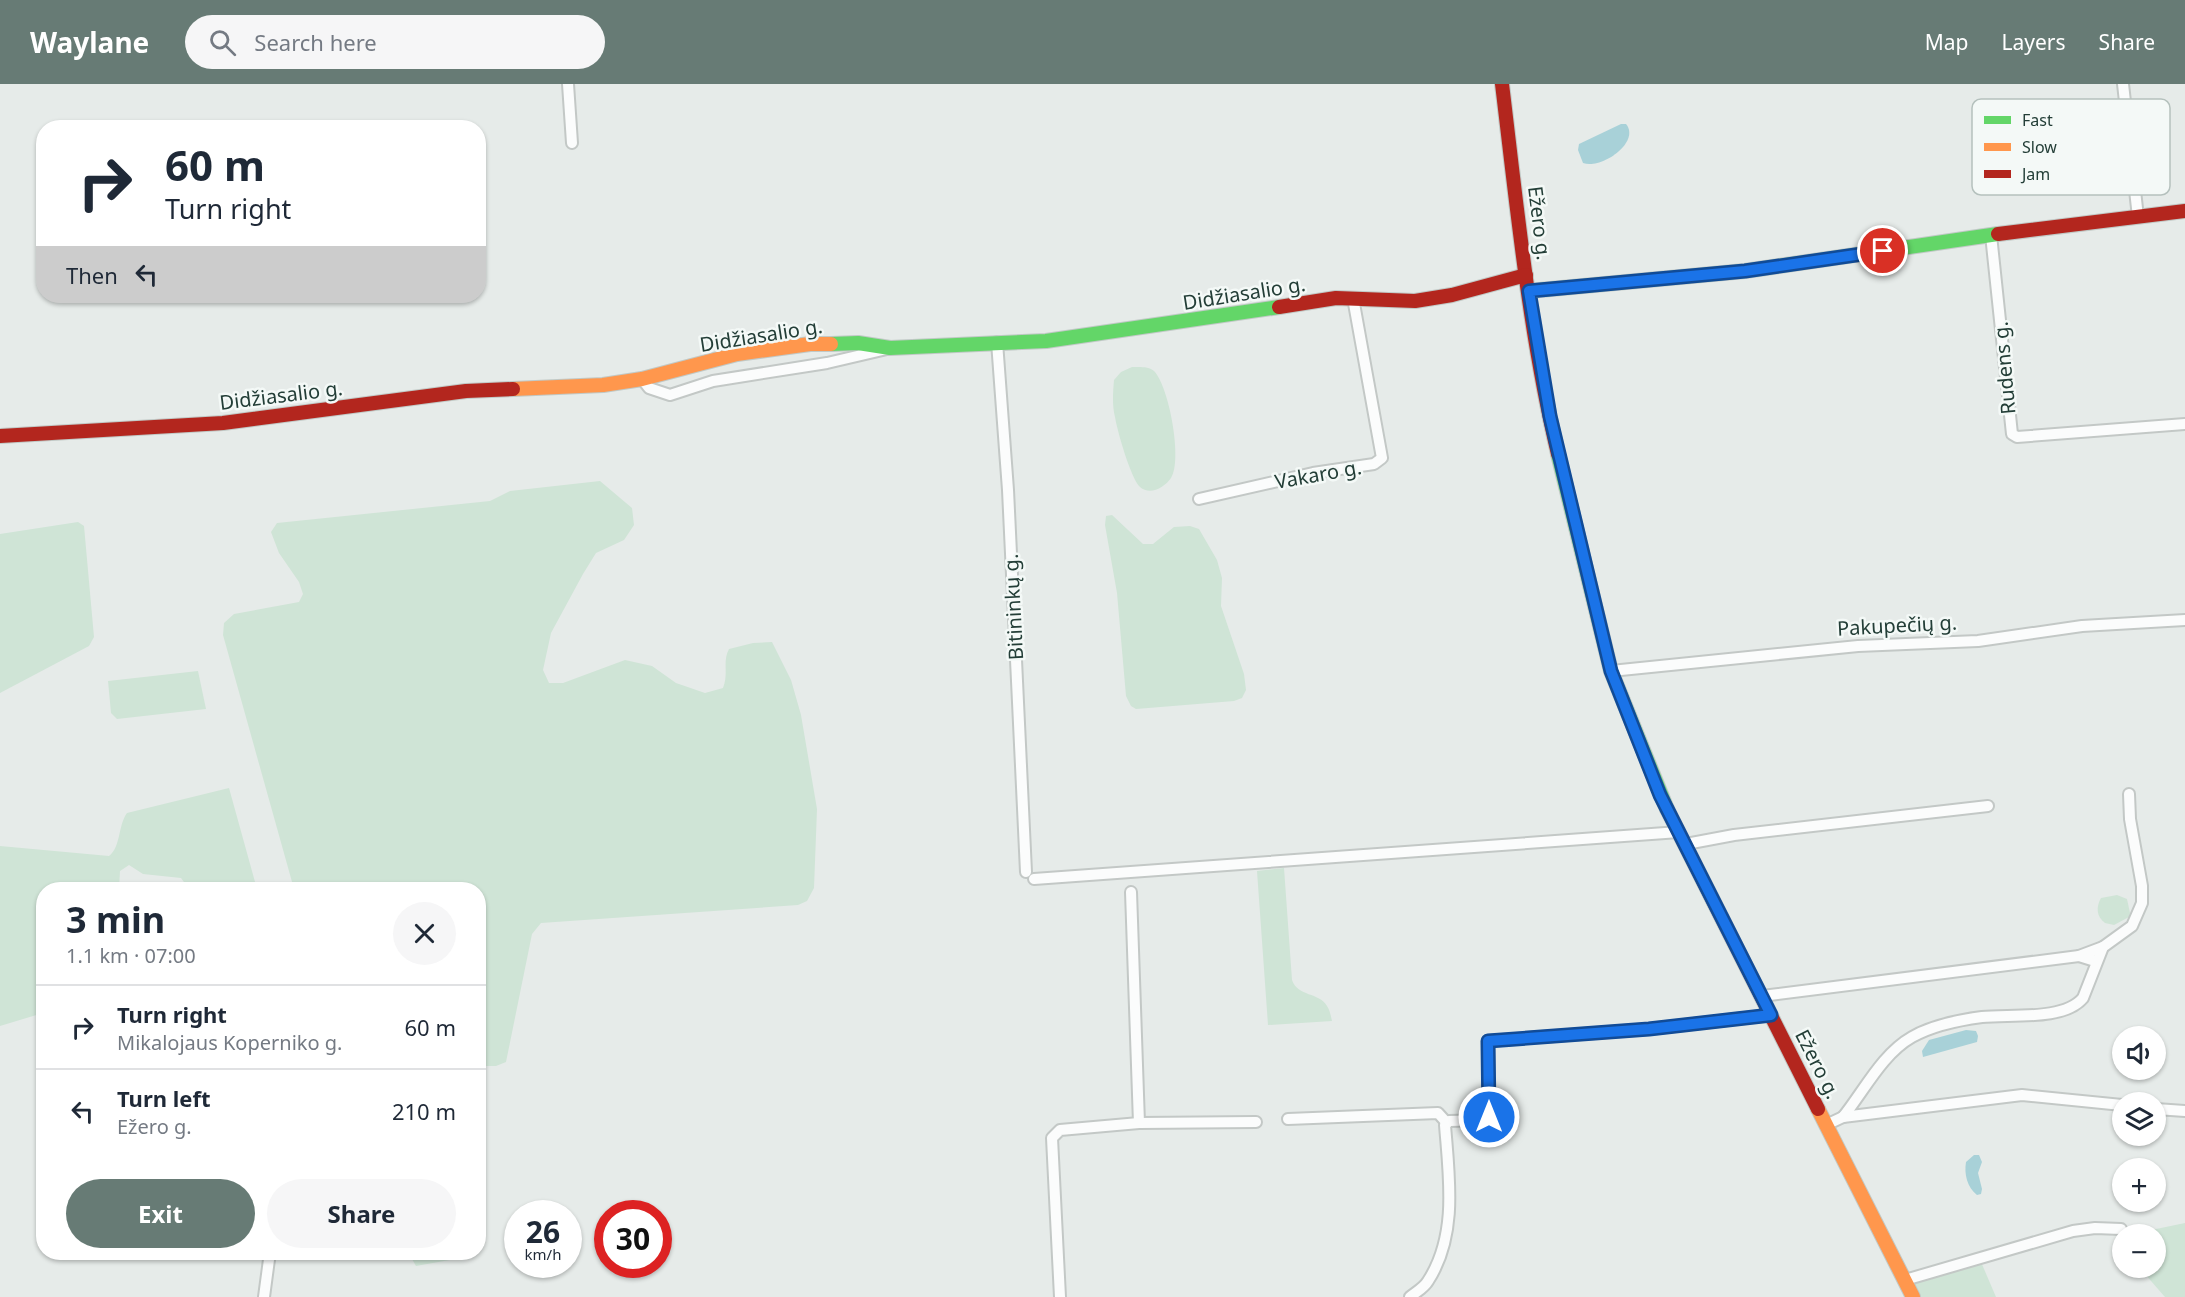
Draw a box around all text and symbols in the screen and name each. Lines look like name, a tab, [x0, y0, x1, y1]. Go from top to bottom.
search box	[185, 15, 605, 69]
text: Waylane	[30, 23, 149, 61]
icon: search	[206, 26, 239, 59]
text: Search here	[254, 27, 377, 57]
text: Map	[1925, 28, 1969, 56]
text: Layers	[2002, 28, 2066, 56]
text: Share	[2099, 28, 2155, 56]
legend	[1972, 99, 2170, 195]
text: Fast	[2022, 109, 2053, 131]
text: 60 m	[165, 136, 265, 193]
text: Slow	[2022, 136, 2057, 158]
icon: right	[66, 144, 144, 222]
text: Jam	[2020, 163, 2050, 185]
street label: Ežero g.	[1522, 184, 1558, 262]
text: Turn right	[165, 190, 291, 227]
pin	[1857, 225, 1908, 276]
icon: arrive	[1866, 234, 1899, 267]
icon: left	[130, 258, 163, 291]
text: Then	[66, 260, 118, 290]
street label: Didžiasalio g.	[1181, 270, 1307, 316]
street label: Didžiasalio g.	[698, 312, 824, 358]
street label: Rudens g.	[1986, 320, 2022, 416]
street label: Didžiasalio g.	[218, 374, 344, 416]
street label: Vakaro g.	[1273, 453, 1363, 495]
street label: Bitininkų g.	[997, 553, 1029, 661]
street label: Pakupečių g.	[1836, 608, 1958, 642]
text: 3 min	[66, 895, 165, 944]
button: close	[393, 902, 456, 965]
text: 1.1 km · 07:00	[66, 942, 196, 969]
text: Turn right	[117, 999, 227, 1029]
icon: right	[66, 1011, 99, 1044]
text: 60 m	[405, 1012, 456, 1042]
street label: Ežero g.	[1789, 1025, 1847, 1103]
map controls	[2112, 1026, 2166, 1278]
button: sound	[2112, 1026, 2166, 1080]
text: Mikalojaus Koperniko g.	[117, 1029, 342, 1056]
text: Turn left	[117, 1083, 211, 1113]
position arrow	[1457, 1085, 1521, 1149]
button: layers	[2112, 1092, 2166, 1146]
icon: left	[66, 1095, 99, 1128]
text: 210 m	[392, 1096, 456, 1126]
text: Ežero g.	[117, 1113, 192, 1140]
button: +	[2112, 1158, 2166, 1212]
button: Exit	[66, 1179, 255, 1248]
button: Share	[267, 1179, 456, 1248]
speed limit sign: 30	[594, 1200, 672, 1278]
text: 26	[526, 1211, 560, 1252]
button: −	[2112, 1224, 2166, 1278]
text: km/h	[525, 1244, 561, 1264]

